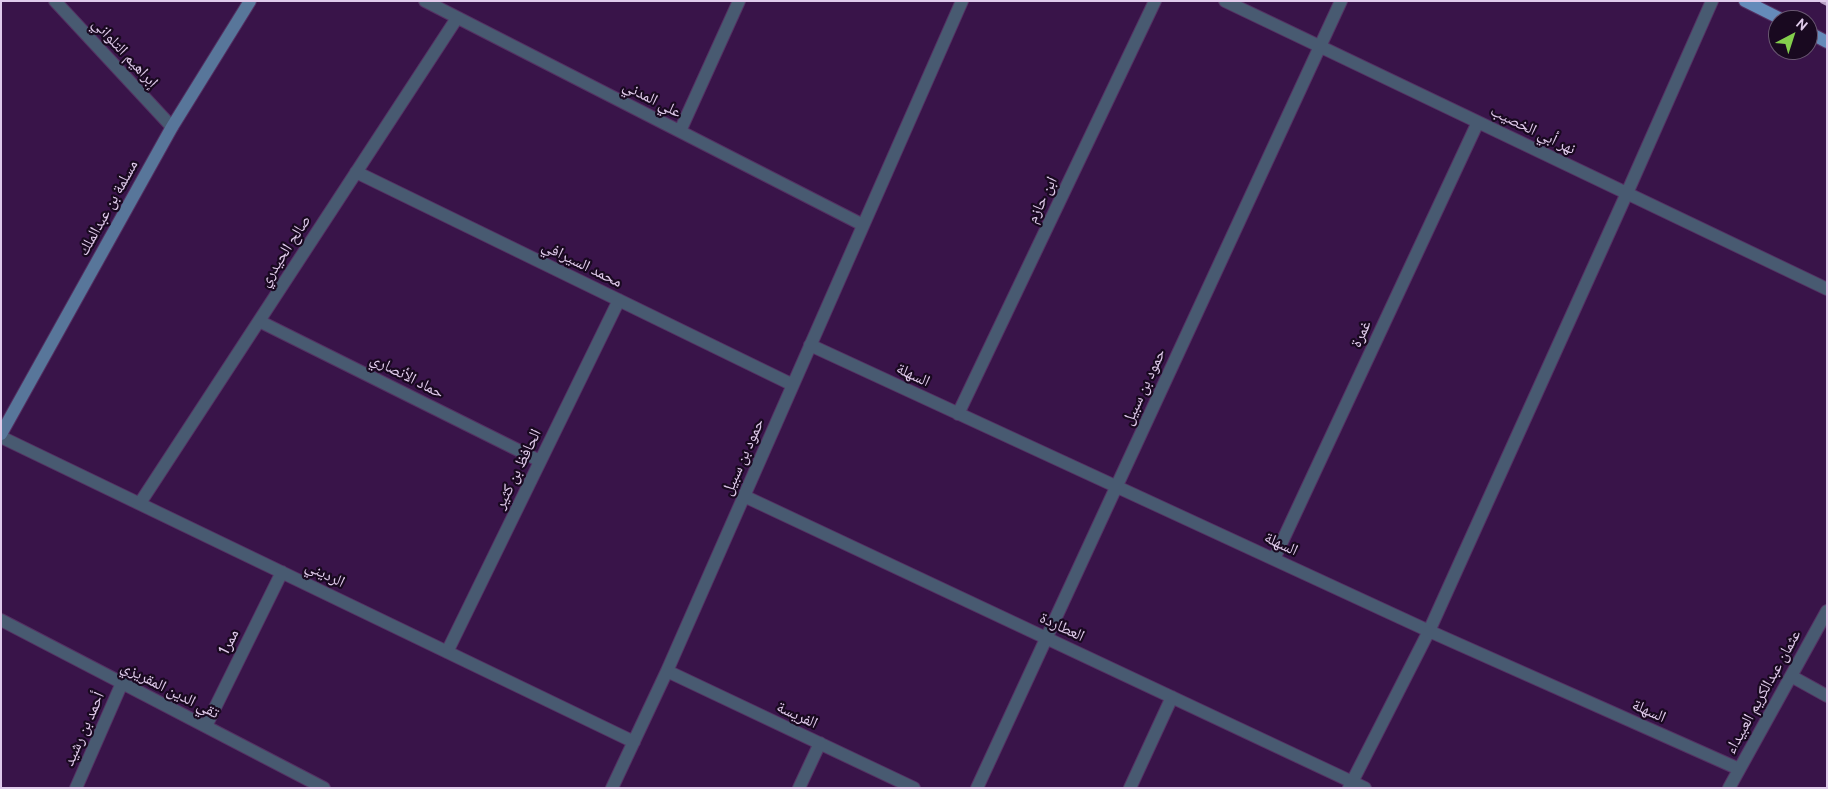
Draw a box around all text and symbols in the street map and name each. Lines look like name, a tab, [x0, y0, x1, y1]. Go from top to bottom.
north arrow	[1768, 10, 1818, 60]
street label: إبراهيم التلواني	[88, 14, 162, 92]
text: N	[1792, 14, 1812, 34]
street label: علي المدني	[619, 76, 685, 122]
street label: نهر أبي الخصيب	[1487, 101, 1579, 159]
street label: مسلمة بن عبدالملك	[74, 157, 142, 259]
street label: ابن حازم	[1023, 174, 1061, 226]
street label: صالح الحيدري	[255, 212, 315, 290]
street label: محمد السيرافي	[539, 236, 625, 292]
street label: غمرة	[1346, 317, 1376, 351]
street label: حمود بن سبيل	[1118, 346, 1170, 428]
street label: حماد الأنصاري	[367, 349, 447, 403]
street label: السهلة	[893, 359, 933, 391]
street label: حمود بن سبيل	[717, 416, 769, 498]
street label: الحافظ بن كثير	[490, 426, 546, 512]
street label: السهلة	[1261, 528, 1301, 560]
street label: الرديني	[302, 556, 348, 592]
street label: العطاردة	[1037, 608, 1087, 646]
street label: ممر1	[215, 626, 243, 658]
street label: عثمان عبدالكريم العبيداء	[1721, 627, 1805, 757]
street label: تقي الدين المقريزي	[118, 657, 222, 723]
street label: أحمد بن رشيد	[59, 689, 109, 769]
street label: السهلة	[1629, 695, 1669, 727]
street label: الفريسة	[773, 697, 821, 733]

